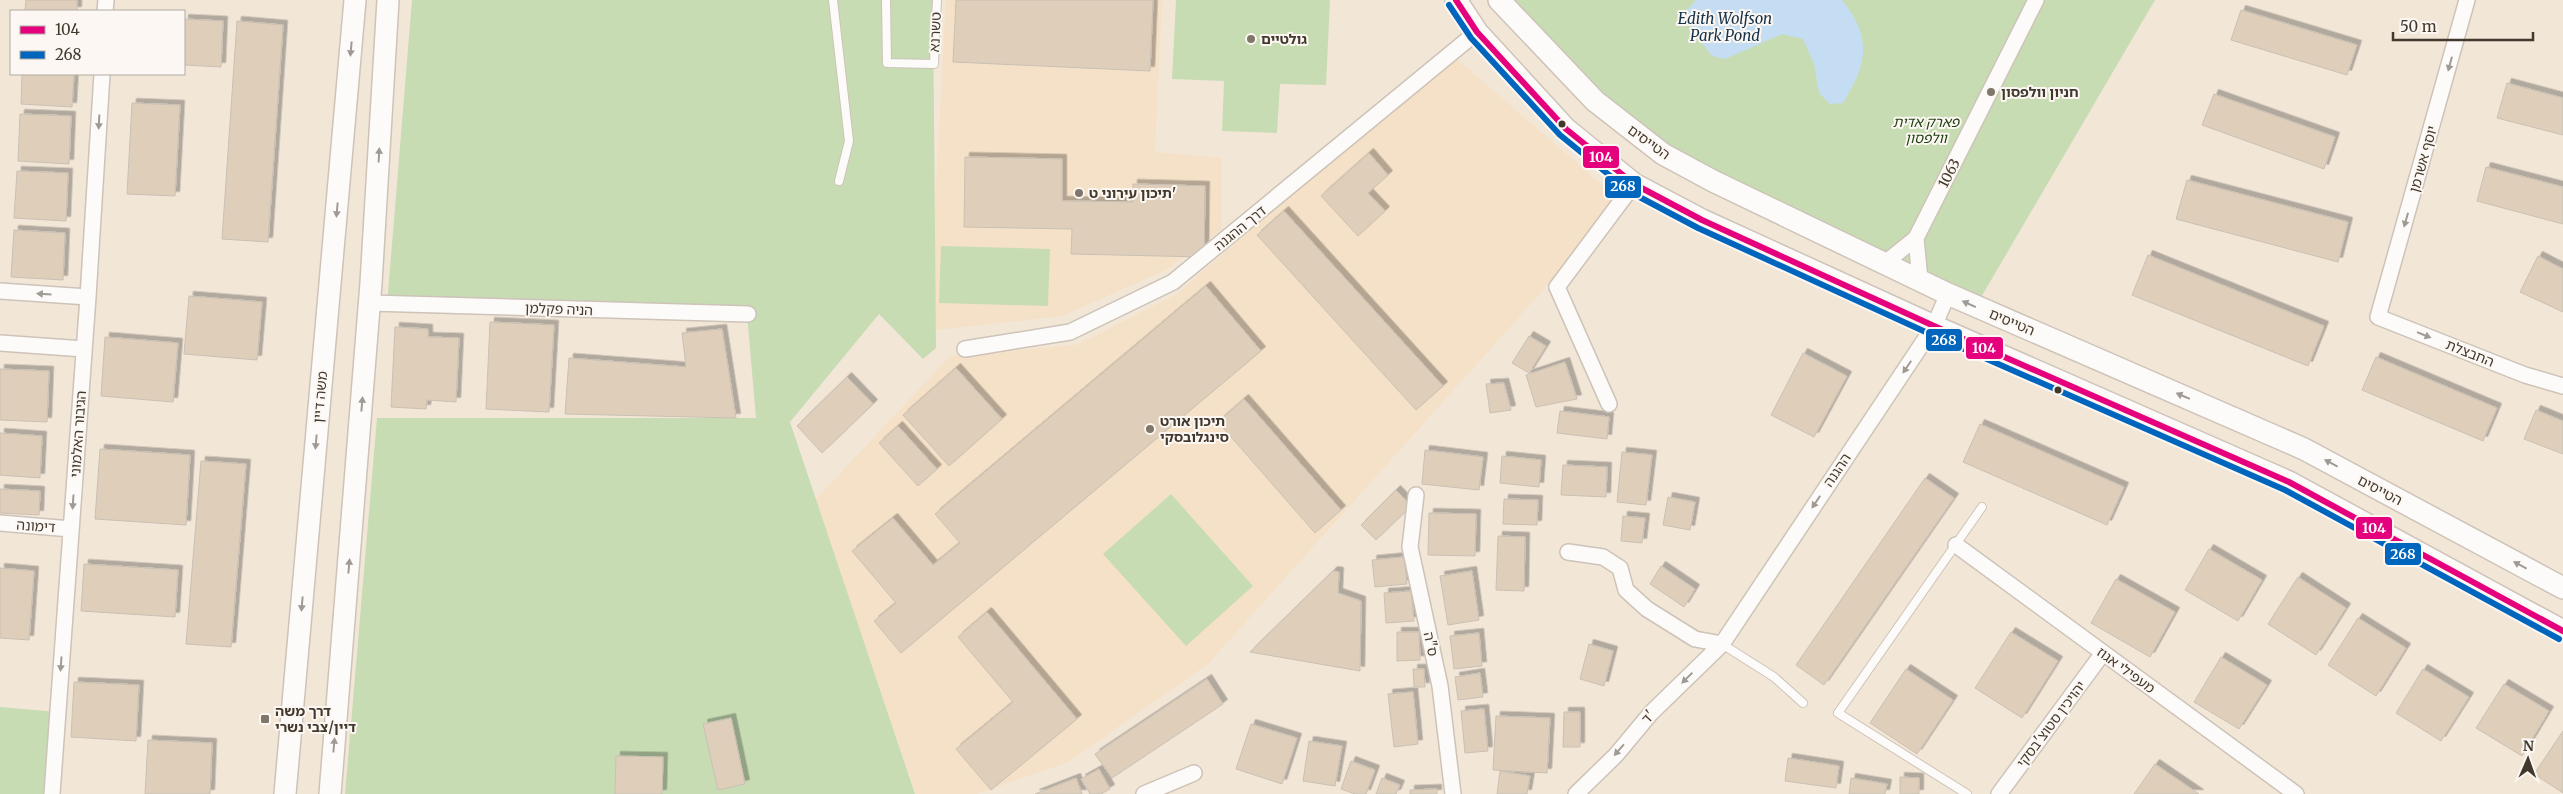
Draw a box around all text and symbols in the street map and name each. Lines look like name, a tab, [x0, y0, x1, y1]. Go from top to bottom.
water label: Edith Wolfson Park Pond	[1678, 9, 1772, 45]
legend	[10, 10, 185, 75]
scale bar	[2393, 10, 2533, 42]
street label: טשרנא	[925, 11, 945, 53]
text: 50 m	[2400, 17, 2437, 36]
text: 104	[55, 20, 80, 39]
place label: גולטיים	[1261, 30, 1307, 48]
marker: גולטיים	[1245, 33, 1257, 45]
one-way arrow	[347, 41, 355, 57]
text: 268	[55, 45, 82, 64]
one-way arrow	[2446, 57, 2454, 72]
place label: חניון וולפסון	[2001, 83, 2079, 101]
marker: חניון וולפסון	[1985, 86, 1997, 98]
park label: פארק אדית וולפסון	[1893, 113, 1961, 147]
one-way arrow	[94, 115, 102, 131]
unlabelled marker	[1557, 119, 1567, 129]
street label: הטייסים	[1624, 121, 1674, 163]
street label: יוסף אשרמן	[2405, 124, 2441, 194]
line badge: 104	[1582, 145, 1620, 169]
one-way arrow	[376, 146, 384, 162]
text: 104	[1589, 148, 1613, 166]
street label: 1063	[1934, 155, 1964, 191]
line badge: 268	[1604, 175, 1642, 199]
text: 268	[1610, 177, 1636, 195]
place label: תיכון עירוני ט'	[1089, 184, 1176, 202]
marker: תיכון עירוני ט'	[1073, 187, 1085, 199]
street label: דרך ההגנה	[1210, 201, 1270, 255]
one-way arrow	[333, 203, 341, 219]
one-way arrow	[2401, 213, 2409, 228]
one-way arrow	[36, 290, 52, 298]
street label: הניה פקלמן	[525, 299, 593, 319]
one-way arrow	[1962, 299, 1976, 307]
street label: הטייסים	[1986, 304, 2038, 340]
line badge: 268	[1925, 328, 1963, 352]
text: 268	[1931, 331, 1957, 349]
one-way arrow	[2416, 332, 2431, 339]
street label: החבצלת	[2443, 335, 2497, 371]
line badge: 104	[1965, 336, 2004, 360]
text: 104	[1972, 339, 1996, 357]
one-way arrow	[1902, 360, 1912, 374]
street label: משה דיין	[309, 370, 331, 424]
unlabelled marker	[2053, 385, 2063, 395]
street label: הגיבור האלמוני	[66, 390, 90, 478]
one-way arrow	[2176, 392, 2190, 400]
one-way arrow	[358, 396, 366, 412]
place label: תיכון אורט סינגלובסקי	[1160, 412, 1229, 446]
marker: תיכון אורט סינגלובסקי	[1144, 423, 1156, 435]
one-way arrow	[312, 434, 320, 450]
street label: ההגנה	[1819, 450, 1855, 490]
one-way arrow	[2323, 459, 2338, 467]
street label: הטייסים	[2355, 471, 2405, 509]
one-way arrow	[69, 494, 77, 510]
one-way arrow	[1811, 495, 1821, 509]
street label: דימונה	[16, 516, 57, 536]
line badge: 104	[2355, 516, 2393, 540]
text: 104	[2362, 519, 2386, 537]
line badge: 268	[2384, 542, 2422, 566]
text: 268	[2390, 545, 2416, 563]
one-way arrow	[345, 558, 353, 574]
one-way arrow	[2513, 560, 2527, 569]
one-way arrow	[298, 596, 306, 612]
street label: ס"ה	[1420, 630, 1442, 658]
street label: מעפילי אגוז	[2093, 643, 2159, 697]
one-way arrow	[57, 657, 65, 673]
one-way arrow	[1681, 672, 1693, 684]
street label: יהויכין סטוצ'בסקי	[2013, 677, 2089, 771]
place label: דרך משה דיין/צבי נשרי	[275, 702, 356, 736]
street label: ד'	[1637, 707, 1659, 727]
marker: דרך משה דיין/צבי נשרי	[259, 713, 271, 725]
north arrow	[2503, 734, 2553, 784]
one-way arrow	[330, 737, 338, 753]
text: N	[2523, 737, 2534, 755]
one-way arrow	[1614, 743, 1625, 756]

